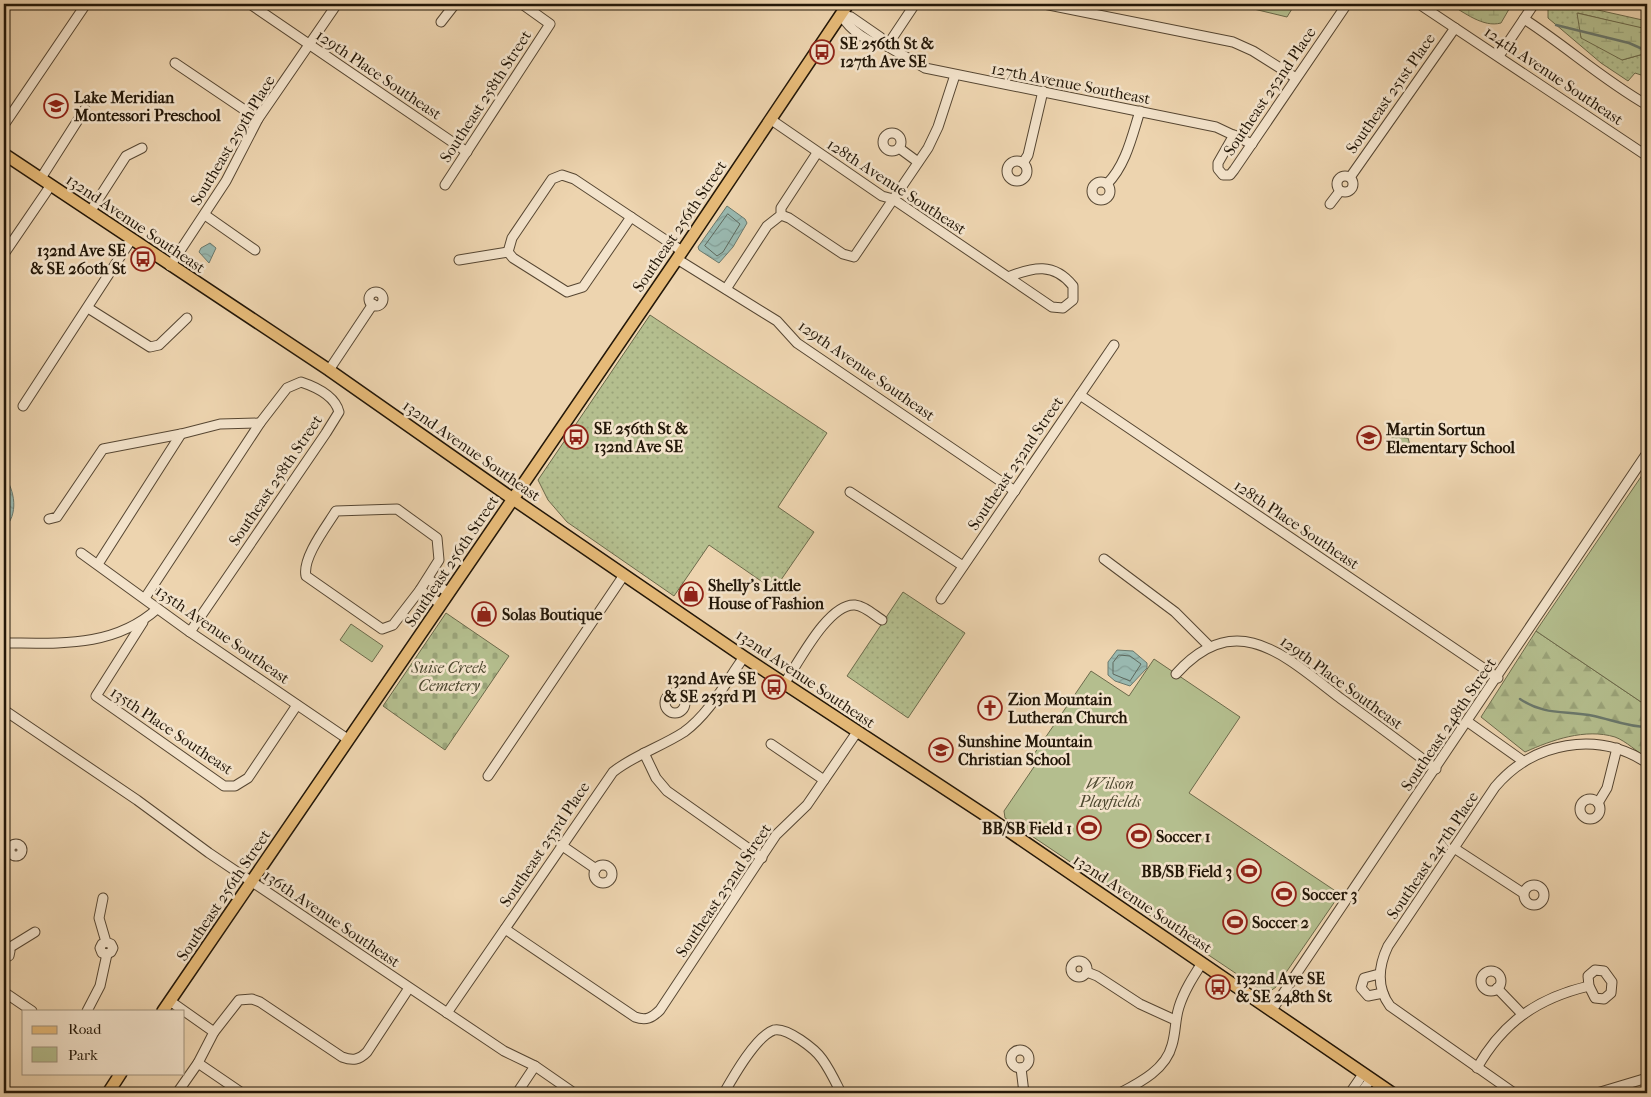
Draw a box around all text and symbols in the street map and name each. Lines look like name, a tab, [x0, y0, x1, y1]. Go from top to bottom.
street label: 124th Avenue Southeast	[1481, 22, 1627, 129]
street label: Southeast 252nd Place	[1219, 23, 1320, 159]
street label: 129th Place Southeast	[312, 25, 445, 124]
street label: Southeast 258th Street	[436, 26, 535, 166]
street label: Southeast 251st Place	[1342, 29, 1439, 157]
place label: SE 256th St & 127th Ave SE	[840, 34, 934, 71]
bus stop icon: SE 256th St & 127th Ave SE	[809, 39, 835, 65]
street label: 127th Avenue Southeast	[990, 59, 1152, 108]
street label: Southeast 259th Place	[186, 72, 279, 209]
place label: Lake Meridian Montessori Preschool	[73, 88, 221, 125]
school or university icon: Lake Meridian Montessori Preschool	[43, 93, 69, 119]
street label: 128th Avenue Southeast	[824, 134, 970, 239]
street label: Southeast 256th Street	[628, 157, 731, 296]
street label: 132nd Avenue Southeast	[63, 170, 209, 277]
place label: 132nd Ave SE & SE 260th St	[30, 241, 126, 278]
bus stop icon: 132nd Ave SE & SE 260th St	[130, 246, 156, 272]
street label: 129th Avenue Southeast	[795, 316, 939, 425]
street label: Southeast 252nd Street	[964, 393, 1067, 534]
street label: 132nd Avenue Southeast	[399, 396, 544, 505]
street label: Southeast 258th Street	[225, 411, 326, 549]
place label: SE 256th St & 132nd Ave SE	[594, 419, 688, 457]
place label: Martin Sortun Elementary School	[1385, 420, 1515, 458]
bus stop icon: SE 256th St & 132nd Ave SE	[563, 424, 589, 450]
school or university icon: Martin Sortun Elementary School	[1356, 425, 1382, 451]
street label: 128th Place Southeast	[1231, 476, 1363, 573]
street label: Southeast 256th Street	[400, 492, 503, 631]
place label: Shelly's Little House of Fashion	[708, 576, 825, 613]
street label: 135th Avenue Southeast	[152, 581, 294, 688]
shop icon: Shelly's Little House of Fashion	[678, 581, 704, 607]
shop icon: Solas Boutique	[471, 601, 497, 627]
place label: Solas Boutique	[502, 605, 602, 625]
street label: 132nd Avenue Southeast	[733, 625, 879, 732]
street label: 129th Place Southeast	[1277, 631, 1407, 733]
street label: Southeast 248th Street	[1397, 654, 1500, 794]
park label: Suise Creek Cemetery	[410, 658, 487, 695]
place label: 132nd Ave SE & SE 253rd Pl	[663, 669, 757, 707]
bus stop icon: 132nd Ave SE & SE 253rd Pl	[761, 674, 787, 700]
street label: 135th Place Southeast	[107, 682, 237, 779]
place label: Zion Mountain Lutheran Church	[1008, 690, 1128, 727]
church icon: Zion Mountain Lutheran Church	[977, 695, 1003, 721]
place label: Sunshine Mountain Christian School	[958, 732, 1093, 769]
school or university icon: Sunshine Mountain Christian School	[928, 737, 954, 763]
park label: Wilson Playfields	[1078, 774, 1142, 811]
street label: Southeast 253rd Place	[495, 778, 593, 911]
street label: Southeast 247th Place	[1383, 788, 1482, 923]
sports icon: BB/SB Field 1	[1076, 815, 1102, 841]
place label: BB/SB Field 1	[982, 819, 1072, 838]
street label: Southeast 252nd Street	[672, 820, 775, 961]
sports icon: Soccer 1	[1126, 823, 1152, 849]
street label: Southeast 256th Street	[172, 826, 275, 965]
place label: Soccer 1	[1156, 827, 1211, 846]
street label: 132nd Avenue Southeast	[1070, 850, 1216, 957]
sports icon: BB/SB Field 3	[1236, 858, 1262, 884]
place label: BB/SB Field 3	[1141, 862, 1232, 882]
street label: 136th Avenue Southeast	[260, 866, 404, 971]
sports icon: Soccer 3	[1271, 881, 1297, 907]
place label: Soccer 3	[1302, 885, 1357, 905]
sports icon: Soccer 2	[1222, 909, 1248, 935]
place label: Soccer 2	[1252, 913, 1309, 932]
place label: 132nd Ave SE & SE 248th St	[1236, 969, 1332, 1007]
bus stop icon: 132nd Ave SE & SE 248th St	[1205, 974, 1231, 1000]
legend	[22, 1010, 185, 1074]
text: Road	[68, 1020, 102, 1038]
text: Park	[68, 1046, 98, 1064]

